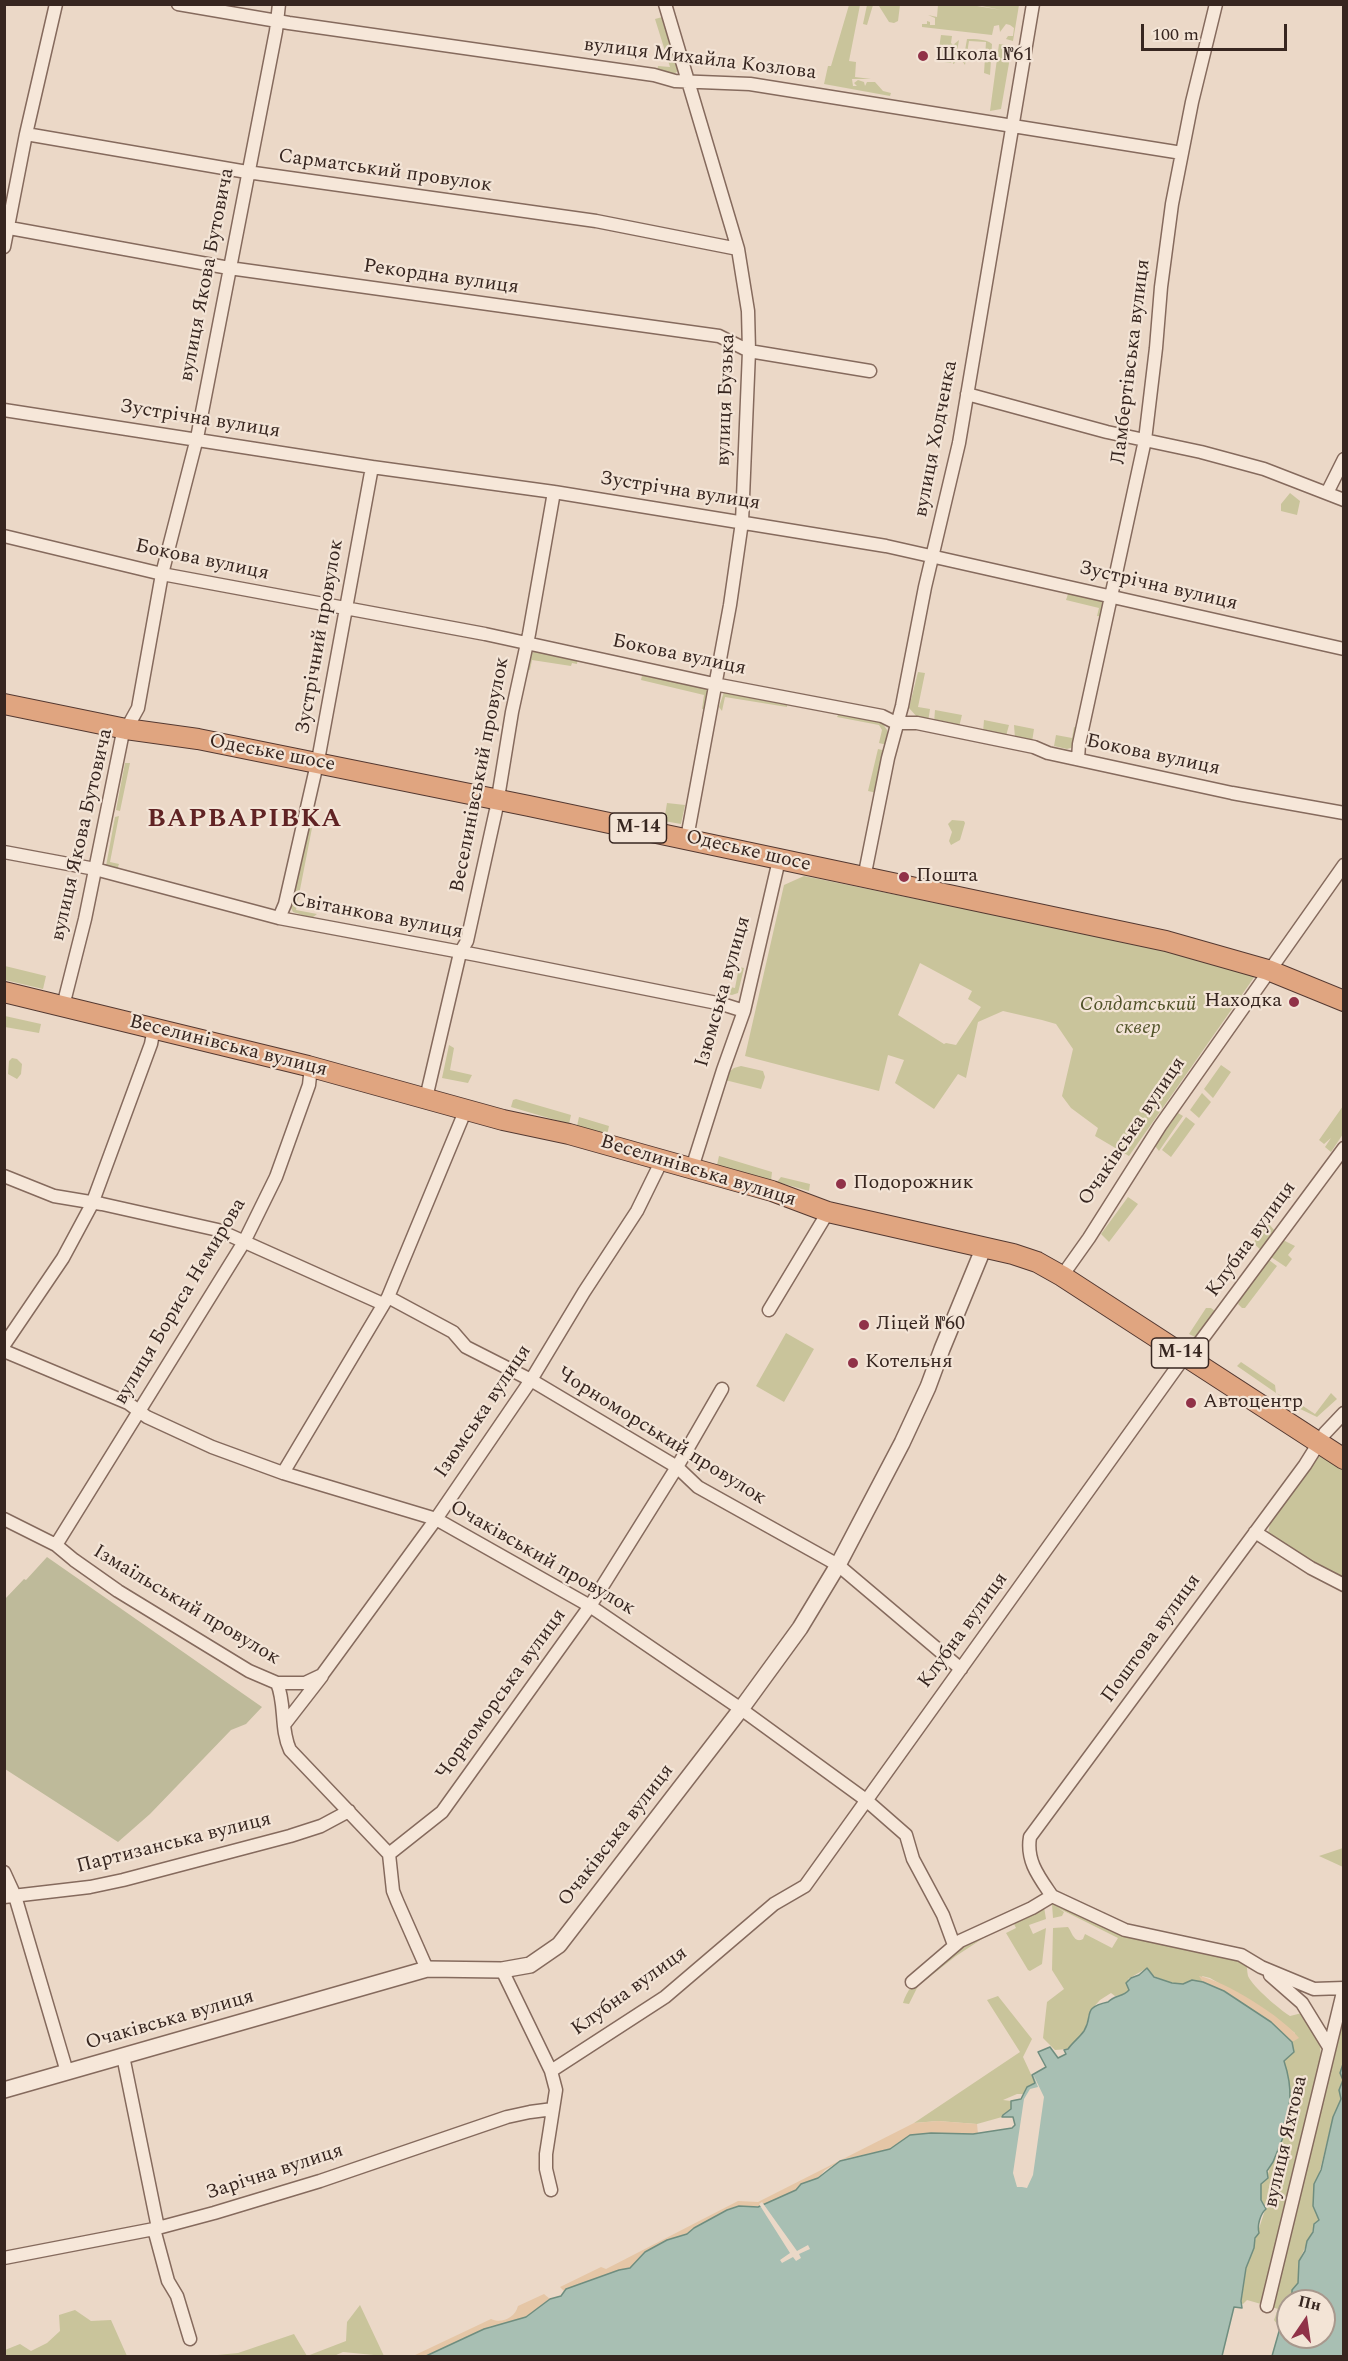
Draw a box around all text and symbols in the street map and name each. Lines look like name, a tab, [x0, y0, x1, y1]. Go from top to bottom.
scale bar	[1144, 12, 1290, 50]
text: 100 m	[1152, 21, 1199, 48]
street label: вулиця Михайла Козлова	[582, 34, 818, 86]
place label: Школа №61	[935, 44, 1033, 68]
marker: Школа №61	[916, 49, 930, 63]
street label: Сарматський провулок	[277, 145, 493, 199]
street label: вулиця Якова Бутовича	[176, 166, 240, 384]
street label: Рекордна вулиця	[362, 255, 520, 301]
street label: Ламбертівська вулиця	[1108, 258, 1156, 466]
street label: вулиця Бузька	[713, 333, 741, 467]
street label: вулиця Ходченка	[910, 359, 964, 519]
street label: Зустрічна вулиця	[118, 395, 282, 445]
street label: Зустрічна вулиця	[598, 467, 762, 517]
street label: Бокова вулиця	[133, 535, 271, 587]
street label: Зустрічний провулок	[292, 538, 350, 736]
street label: Зустрічна вулиця	[1076, 557, 1240, 617]
street label: Бокова вулиця	[610, 630, 748, 682]
street label: Веселинівський провулок	[446, 655, 516, 895]
street label: вулиця Якова Бутовича	[47, 727, 119, 943]
street label: Одеське шосе	[207, 730, 337, 778]
street label: Бокова вулиця	[1084, 730, 1222, 782]
district label: ВАРВАРІВКА	[147, 805, 343, 837]
road number: М-14	[610, 813, 666, 843]
street label: Одеське шосе	[683, 826, 813, 878]
place label: Пошта	[916, 865, 978, 889]
marker: Пошта	[897, 870, 911, 884]
street label: Світанкова вулиця	[289, 889, 465, 945]
street label: Ізюмська вулиця	[691, 914, 757, 1070]
place label: Находка	[1204, 990, 1282, 1014]
park label: Солдатський сквер	[1080, 994, 1196, 1041]
marker: Находка	[1287, 995, 1301, 1009]
street label: Веселинівська вулиця	[126, 1011, 330, 1083]
street label: Очаківська вулиця	[1074, 1053, 1192, 1211]
street label: Веселинівська вулиця	[597, 1131, 799, 1213]
place label: Подорожник	[853, 1172, 974, 1196]
marker: Подорожник	[834, 1177, 848, 1191]
street label: Клубна вулиця	[1202, 1177, 1302, 1303]
street label: вулиця Бориса Немирова	[110, 1194, 252, 1410]
place label: Ліцей №60	[876, 1313, 965, 1337]
marker: Ліцей №60	[857, 1318, 871, 1332]
road number: М-14	[1152, 1338, 1208, 1368]
street label: Ізюмська вулиця	[430, 1341, 538, 1483]
place label: Котельня	[865, 1351, 953, 1375]
marker: Котельня	[846, 1356, 860, 1370]
street label: Чорноморський провулок	[552, 1363, 770, 1511]
place label: Автоцентр	[1203, 1391, 1303, 1415]
marker: Автоцентр	[1184, 1396, 1198, 1410]
street label: Очаківський провулок	[445, 1496, 639, 1622]
street label: Ізмаїльський провулок	[88, 1541, 284, 1671]
street label: Клубна вулиця	[914, 1568, 1014, 1694]
street label: Поштова вулиця	[1097, 1570, 1207, 1708]
street label: Чорноморська вулиця	[432, 1605, 572, 1785]
street label: Очаківська вулиця	[554, 1760, 680, 1912]
street label: Партизанська вулиця	[74, 1808, 274, 1880]
street label: Клубна вулиця	[567, 1942, 693, 2042]
street label: Очаківська вулиця	[83, 1985, 257, 2057]
street label: вулиця Яхтова	[1260, 2074, 1314, 2210]
street label: Зарічна вулиця	[203, 2140, 347, 2206]
north arrow	[1276, 2289, 1336, 2349]
text: Пн	[1296, 2289, 1324, 2318]

